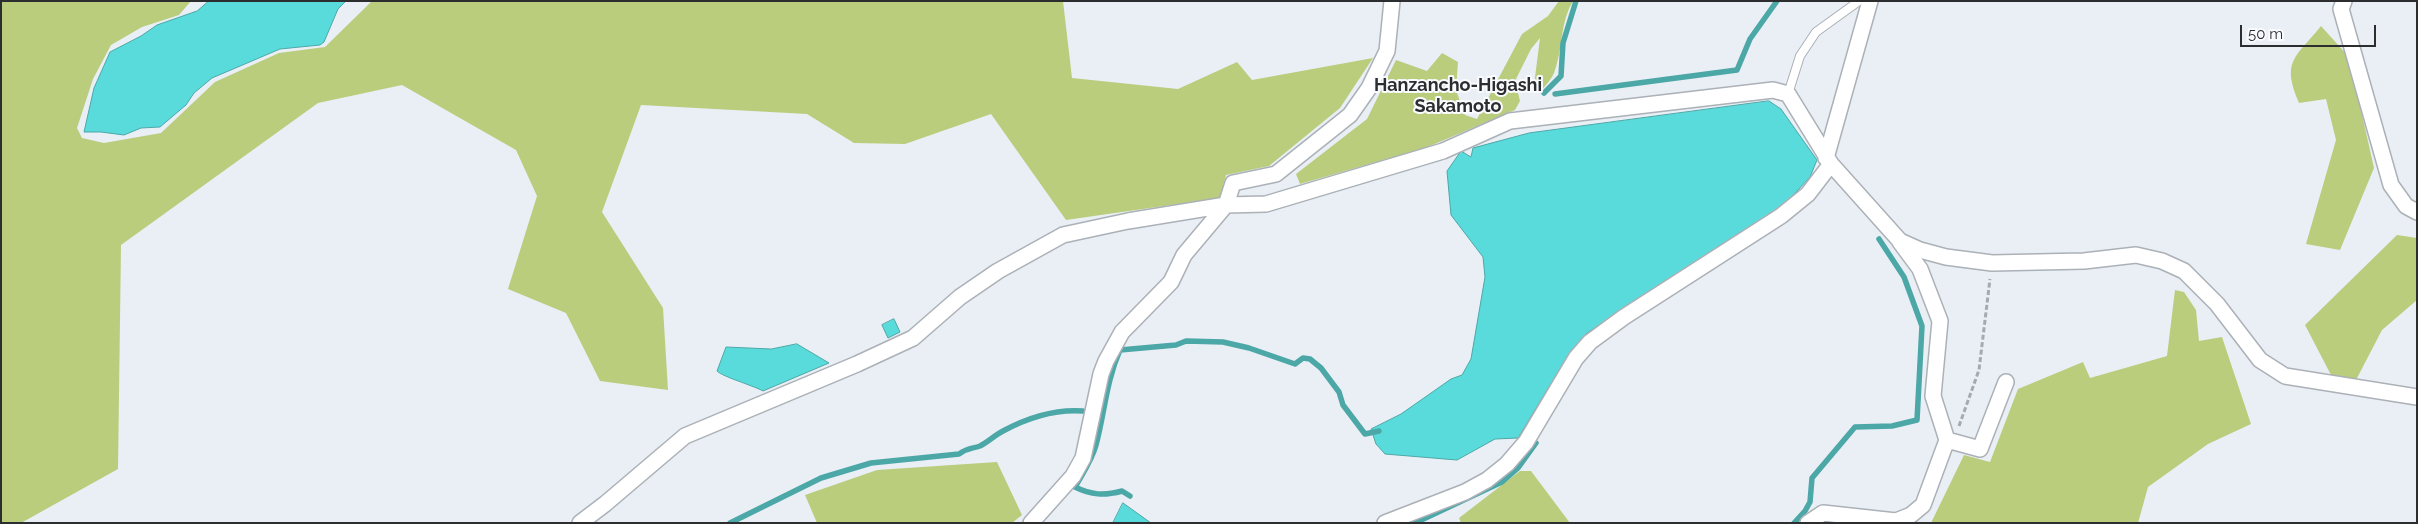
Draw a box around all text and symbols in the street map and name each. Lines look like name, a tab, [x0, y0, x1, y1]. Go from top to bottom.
scale bar	[2243, 15, 2379, 47]
text: 50 m	[2248, 25, 2283, 43]
district label: Hanzancho-Higashi Sakamoto	[1374, 75, 1542, 118]

